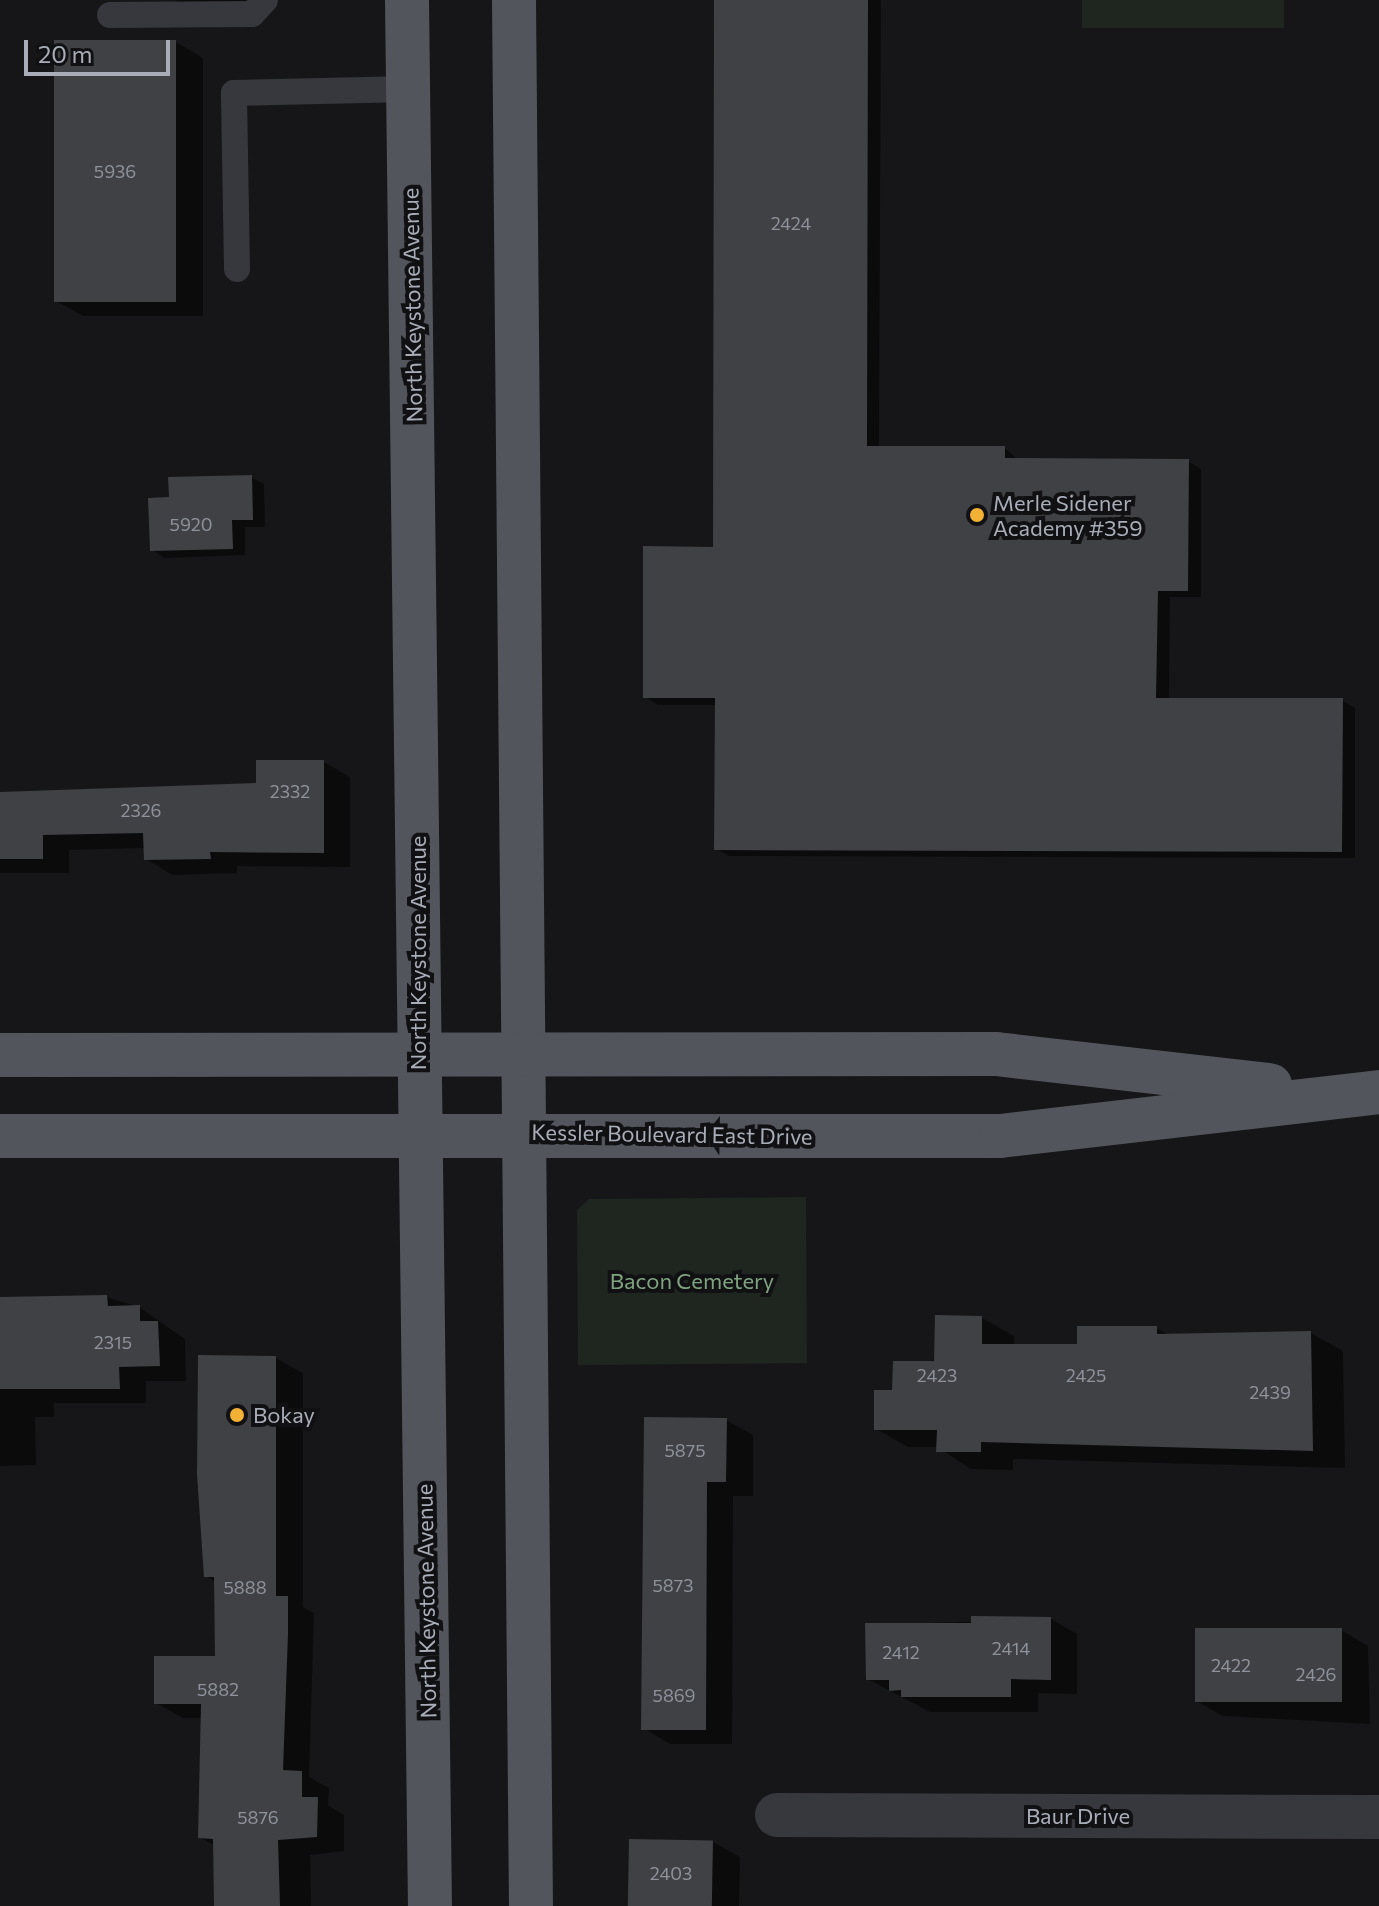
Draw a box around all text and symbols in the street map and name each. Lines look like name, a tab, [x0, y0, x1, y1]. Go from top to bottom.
scale bar	[28, 24, 174, 74]
text: 20 m	[38, 39, 92, 68]
house number: 5936	[94, 160, 136, 182]
street label: North Keystone Avenue	[397, 187, 427, 423]
house number: 2424	[771, 212, 811, 234]
place label: Merle Sidener Academy #359	[993, 489, 1142, 540]
marker: Merle Sidener Academy #359	[968, 506, 986, 524]
house number: 5920	[170, 513, 212, 535]
house number: 2332	[270, 780, 310, 802]
house number: 2326	[120, 799, 162, 821]
street label: North Keystone Avenue	[405, 836, 431, 1070]
street label: Kessler Boulevard East Drive	[531, 1118, 813, 1150]
park label: Bacon Cemetery	[610, 1268, 774, 1294]
house number: 2315	[94, 1331, 132, 1353]
house number: 2423	[917, 1364, 957, 1386]
house number: 2425	[1066, 1364, 1106, 1386]
house number: 2439	[1249, 1381, 1291, 1403]
place label: Bokay	[253, 1402, 315, 1428]
marker: Bokay	[228, 1406, 246, 1424]
house number: 5875	[665, 1439, 705, 1461]
street label: North Keystone Avenue	[411, 1483, 441, 1719]
house number: 5873	[653, 1574, 693, 1596]
house number: 5888	[223, 1576, 267, 1598]
house number: 2414	[992, 1637, 1030, 1659]
house number: 2412	[882, 1641, 920, 1663]
house number: 2422	[1211, 1654, 1251, 1676]
house number: 2426	[1295, 1663, 1337, 1685]
house number: 5882	[197, 1678, 239, 1700]
house number: 5869	[653, 1684, 695, 1706]
street label: Baur Drive	[1026, 1803, 1130, 1829]
house number: 5876	[237, 1806, 279, 1828]
house number: 2403	[650, 1862, 692, 1884]

